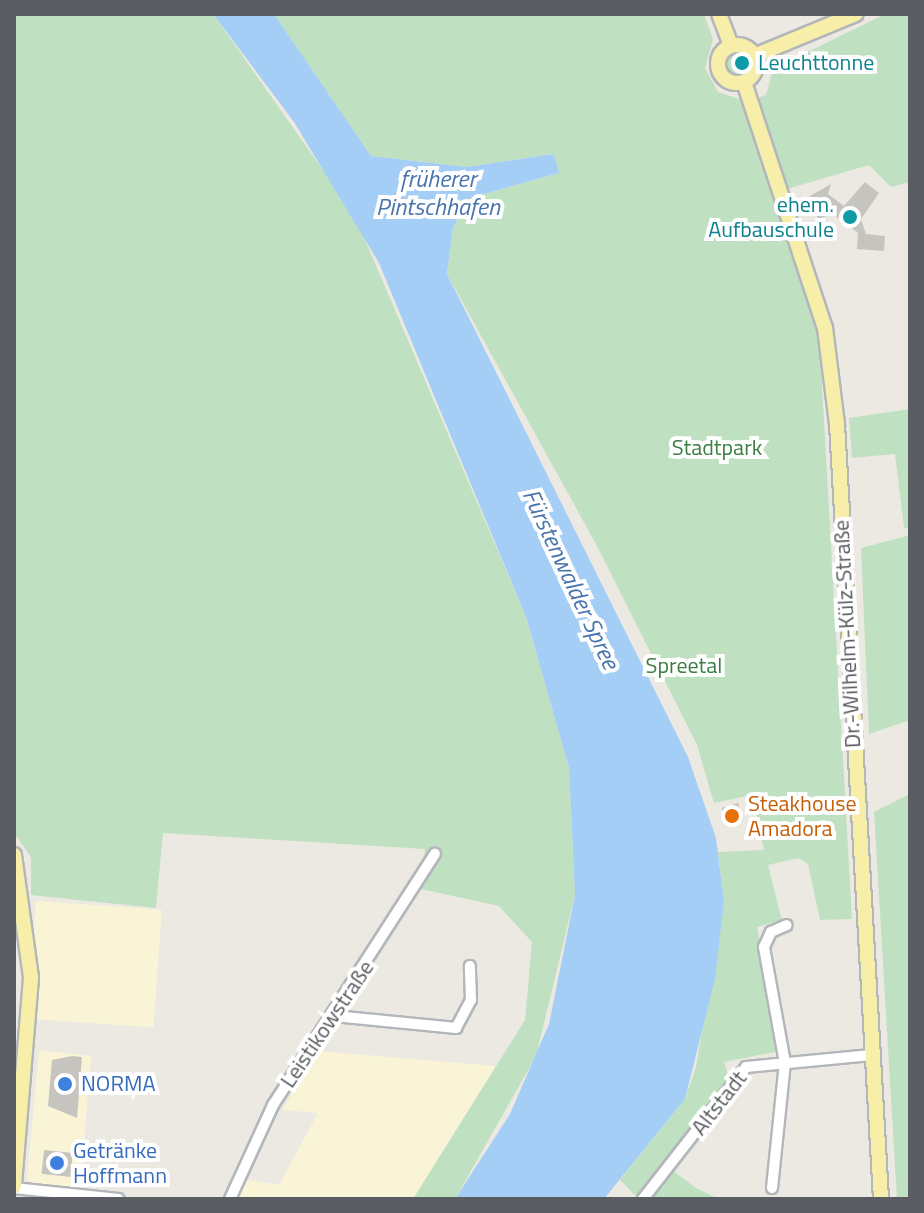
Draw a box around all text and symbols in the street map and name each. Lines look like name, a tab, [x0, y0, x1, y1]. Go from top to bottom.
place label: Leuchttonne	[758, 50, 874, 76]
marker: Leuchttonne	[733, 54, 751, 72]
water label: früherer Pintschhafen	[376, 165, 500, 221]
place label: ehem. Aufbauschule	[708, 191, 834, 242]
marker: ehem. Aufbauschule	[841, 208, 859, 226]
park label: Stadtpark	[672, 435, 762, 461]
water label: Fürstenwalder Spree	[517, 484, 625, 674]
street label: Dr.-Wilhelm-Külz-Straße	[828, 519, 866, 749]
park label: Spreetal	[646, 653, 722, 679]
place label: Steakhouse Amadora	[748, 790, 857, 842]
marker: Steakhouse Amadora	[723, 807, 741, 825]
street label: Leistikowstraße	[275, 955, 379, 1093]
street label: Altstadt	[686, 1066, 752, 1140]
place label: NORMA	[81, 1071, 156, 1097]
marker: NORMA	[56, 1075, 74, 1093]
place label: Getränke Hoffmann	[73, 1137, 167, 1188]
marker: Getränke Hoffmann	[48, 1154, 66, 1172]

